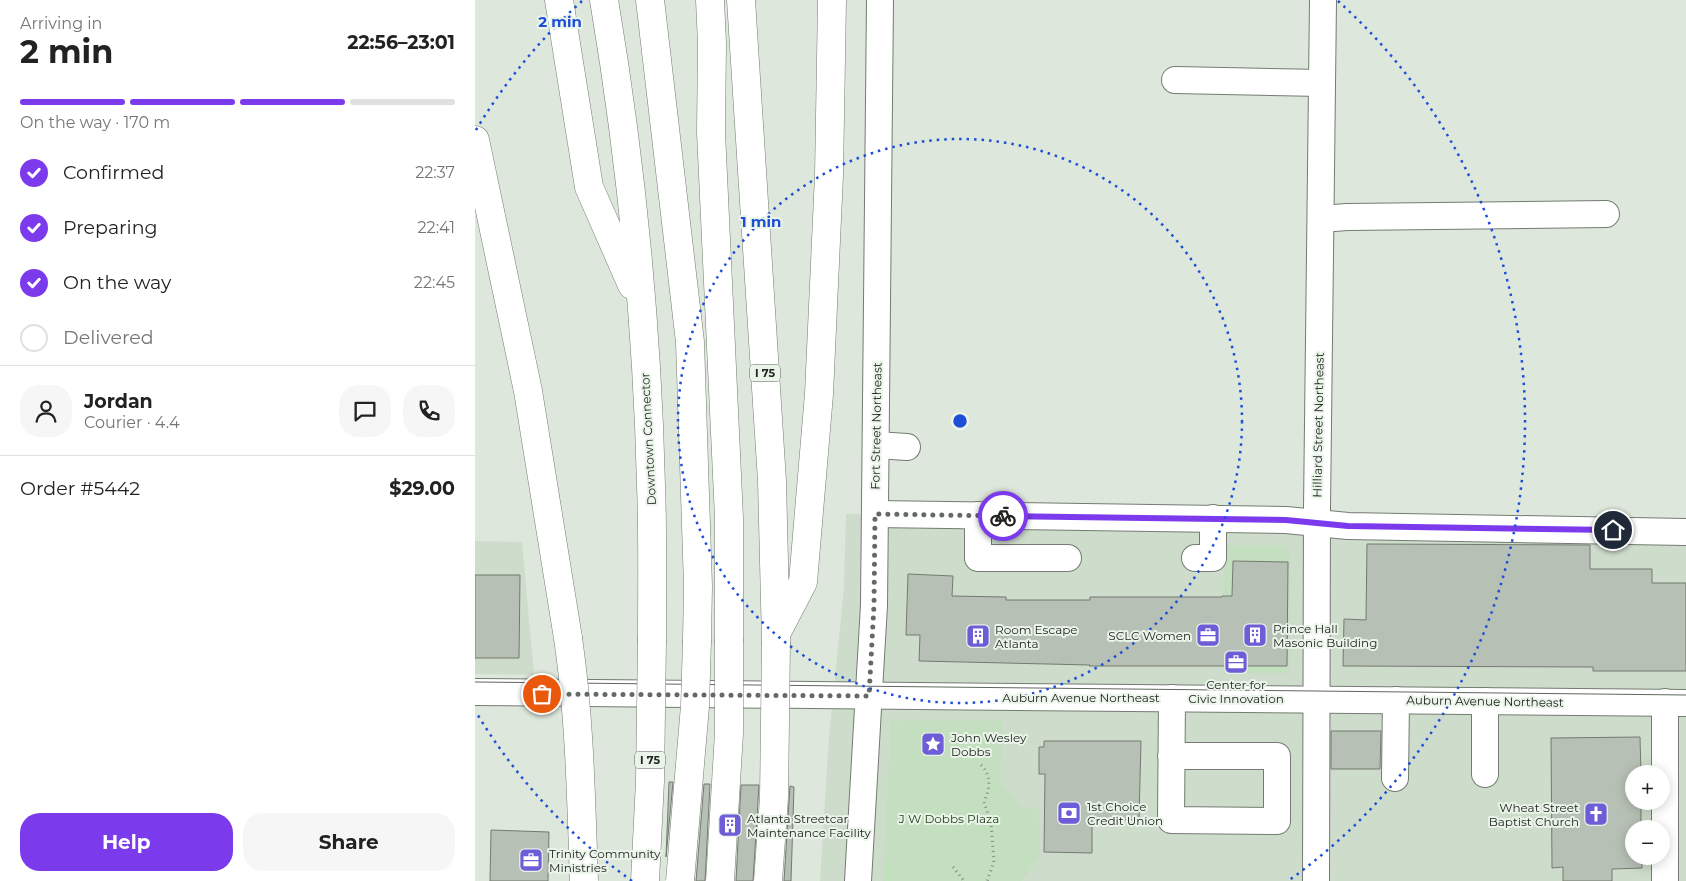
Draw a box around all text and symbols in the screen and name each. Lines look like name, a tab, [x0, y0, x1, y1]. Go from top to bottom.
text: 2 min	[538, 12, 582, 31]
text: Arriving in	[20, 14, 102, 33]
text: 22:56–23:01	[347, 31, 455, 54]
text: 2 min	[20, 32, 113, 71]
text: On the way · 170 m	[20, 113, 170, 132]
icon: check	[20, 159, 48, 187]
text: Confirmed	[63, 161, 164, 184]
text: 22:37	[415, 163, 455, 182]
text: 1 min	[741, 212, 781, 231]
icon: check	[20, 214, 48, 242]
text: Preparing	[63, 216, 158, 239]
text: 22:41	[417, 218, 455, 237]
icon: check	[20, 269, 48, 297]
text: On the way	[63, 271, 171, 294]
text: 22:45	[414, 273, 455, 292]
text: Delivered	[63, 326, 154, 349]
street label: Hilliard Street Northeast	[1309, 352, 1327, 498]
street label: Fort Street Northeast	[867, 362, 885, 490]
road number: I 75	[750, 364, 780, 382]
street label: Downtown Connector	[637, 372, 659, 506]
button: person	[20, 385, 72, 437]
button: chat	[339, 385, 391, 437]
button: phone	[403, 385, 455, 437]
text: Jordan	[84, 390, 153, 413]
centre of rings	[951, 412, 969, 430]
text: Courier · 4.4	[84, 413, 180, 432]
text: Order #5442	[20, 477, 140, 500]
text: $29.00	[389, 477, 455, 500]
courier	[978, 491, 1028, 541]
icon: bike	[989, 502, 1017, 530]
pin	[1592, 509, 1634, 551]
icon: home	[1599, 516, 1627, 544]
place label: Prince Hall Masonic Building	[1273, 621, 1377, 650]
place label: Room Escape Atlanta	[995, 622, 1078, 651]
office icon: SCLC Women	[1195, 622, 1221, 648]
building icon: Prince Hall Masonic Building	[1242, 622, 1268, 648]
building icon: Room Escape Atlanta	[965, 623, 991, 649]
place label: SCLC Women	[1108, 628, 1191, 643]
office icon: Center for Civic Innovation	[1223, 649, 1249, 675]
pin	[521, 673, 563, 715]
place label: Center for Civic Innovation	[1188, 677, 1284, 706]
icon: bag	[528, 680, 556, 708]
street label: Auburn Avenue Northeast	[1002, 690, 1160, 705]
street label: Auburn Avenue Northeast	[1406, 692, 1564, 710]
place label: John Wesley Dobbs	[950, 730, 1027, 759]
place icon: John Wesley Dobbs	[920, 731, 946, 757]
road number: I 75	[635, 752, 665, 768]
map controls	[1625, 765, 1670, 865]
button: +	[1625, 765, 1670, 810]
place label: 1st Choice Credit Union	[1087, 799, 1163, 828]
bank icon: 1st Choice Credit Union	[1056, 800, 1082, 826]
place label: Wheat Street Baptist Church	[1489, 800, 1579, 829]
church icon: Wheat Street Baptist Church	[1583, 801, 1609, 827]
place label: Atlanta Streetcar Maintenance Facility	[747, 811, 871, 840]
park label: J W Dobbs Plaza	[898, 811, 999, 826]
building icon: Atlanta Streetcar Maintenance Facility	[717, 812, 743, 838]
button: Help	[20, 813, 233, 871]
button: Share	[243, 813, 455, 871]
button: −	[1625, 820, 1670, 865]
place label: Trinity Community Ministries	[549, 846, 661, 875]
office icon: Trinity Community Ministries	[518, 847, 544, 873]

